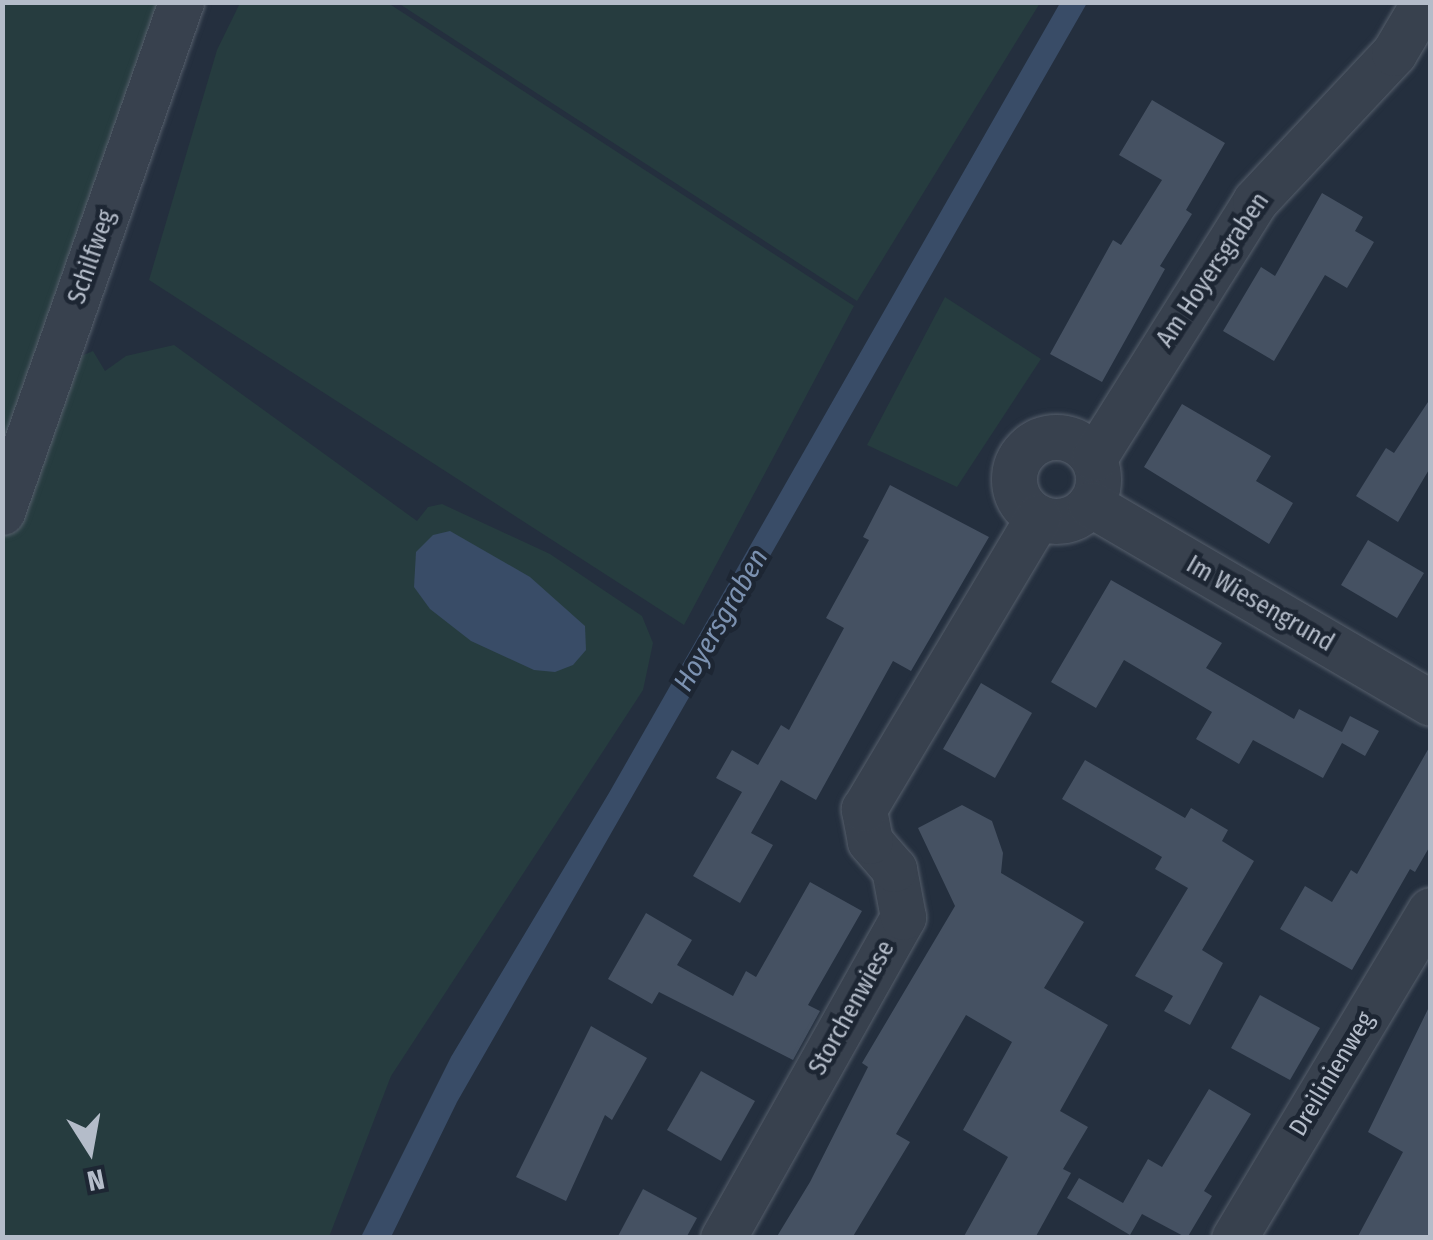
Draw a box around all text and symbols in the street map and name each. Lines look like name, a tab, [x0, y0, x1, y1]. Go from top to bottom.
street label: Am Hoyersgraben	[1150, 187, 1276, 353]
street label: Schilfweg	[62, 206, 122, 308]
water label: Hoyersgraben	[667, 543, 775, 697]
street label: Im Wiesengrund	[1181, 550, 1339, 658]
street label: Storchenwiese	[803, 936, 901, 1080]
street label: Dreilinienweg	[1283, 1006, 1381, 1142]
north arrow	[40, 1100, 140, 1200]
text: N	[84, 1162, 107, 1198]

